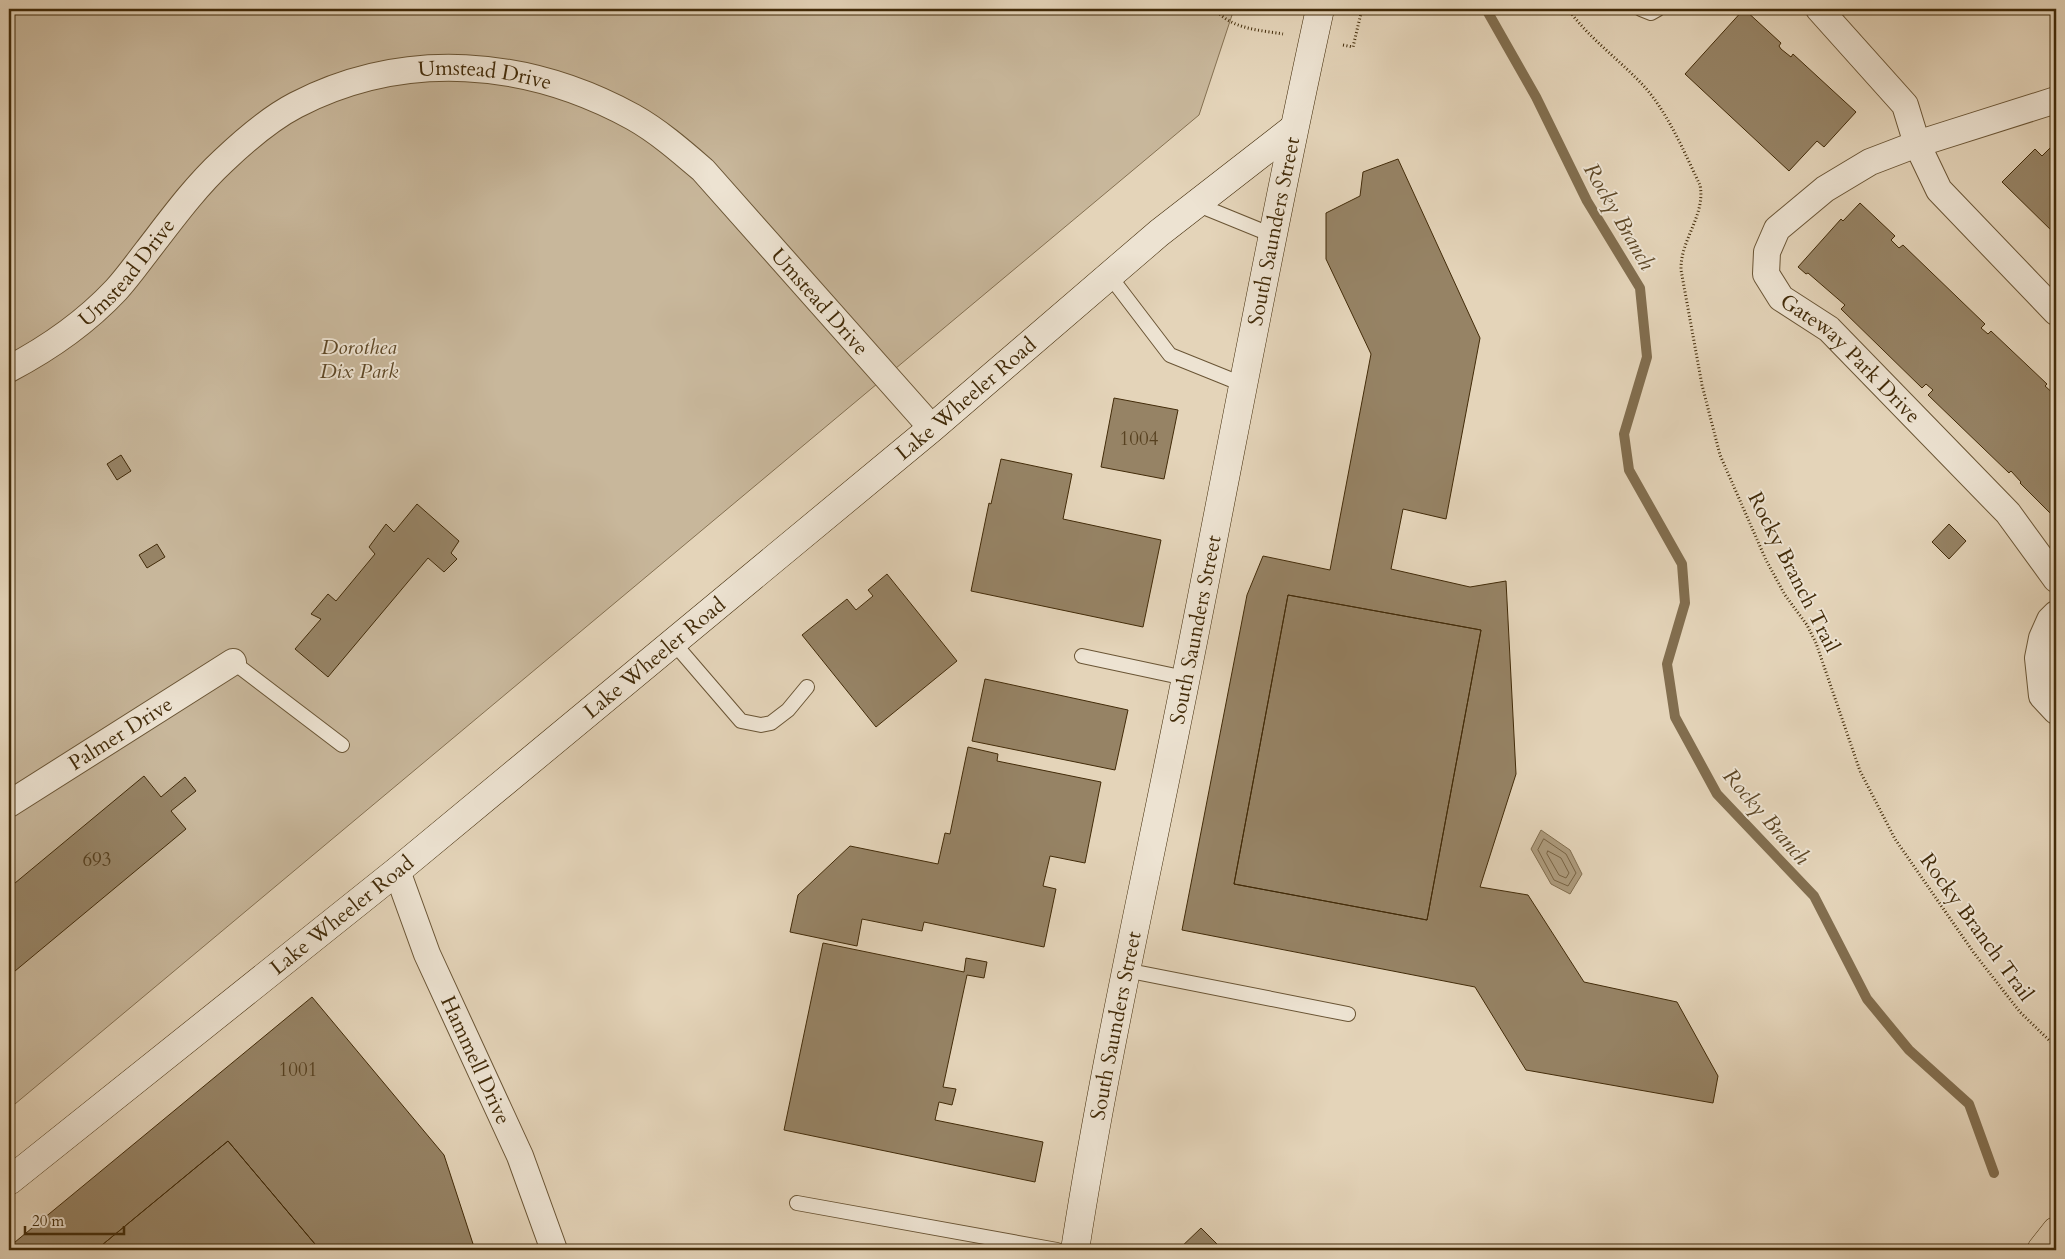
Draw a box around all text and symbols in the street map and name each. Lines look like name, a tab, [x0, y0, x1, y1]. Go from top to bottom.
street label: Umstead Drive	[417, 54, 555, 97]
street label: South Saunders Street	[1241, 134, 1307, 328]
water label: Rocky Branch	[1576, 157, 1662, 276]
street label: Umstead Drive	[73, 212, 182, 333]
street label: Umstead Drive	[764, 242, 875, 362]
street label: Gateway Park Drive	[1774, 287, 1927, 430]
street label: Lake Wheeler Road	[890, 331, 1043, 467]
park label: Dorothea Dix Park	[320, 333, 399, 386]
house number: 1004	[1120, 426, 1159, 452]
street label: Rocky Branch Trail	[1741, 487, 1847, 657]
street label: South Saunders Street	[1163, 532, 1229, 727]
street label: Lake Wheeler Road	[578, 591, 732, 726]
street label: Palmer Drive	[63, 690, 178, 778]
water label: Rocky Branch	[1716, 762, 1817, 872]
house number: 693	[82, 847, 112, 873]
street label: Rocky Branch Trail	[1913, 847, 2040, 1007]
street label: Lake Wheeler Road	[264, 849, 420, 982]
street label: South Saunders Street	[1083, 928, 1149, 1123]
street label: Hammell Drive	[433, 991, 518, 1129]
house number: 1001	[279, 1057, 317, 1083]
scale bar	[25, 1204, 124, 1236]
text: 20 m	[32, 1211, 64, 1231]

